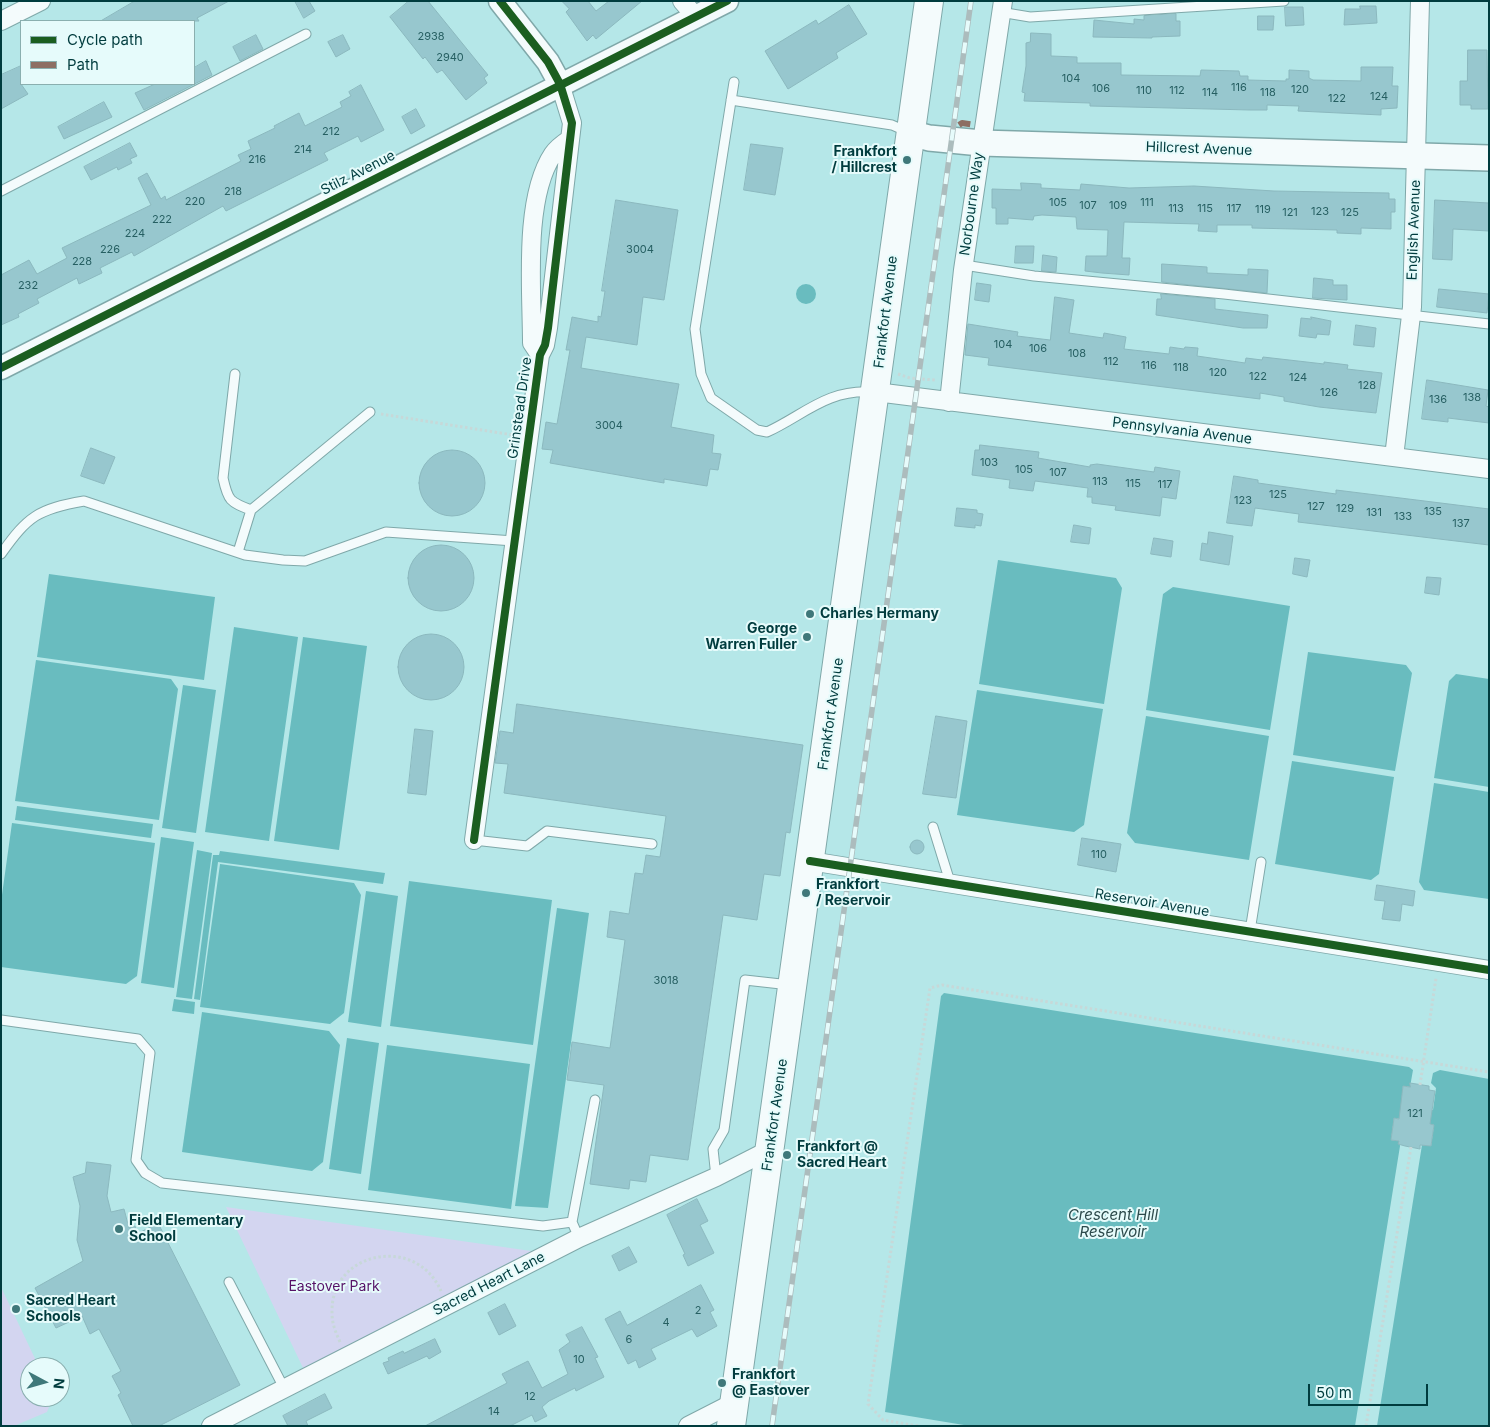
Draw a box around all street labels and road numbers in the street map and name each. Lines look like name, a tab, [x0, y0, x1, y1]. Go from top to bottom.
street label: Hillcrest Avenue	[1145, 139, 1253, 159]
street label: Stilz Avenue	[318, 147, 398, 199]
street label: Norbourne Way	[956, 151, 988, 257]
street label: English Avenue	[1404, 179, 1424, 281]
street label: Frankfort Avenue	[871, 255, 901, 369]
street label: Grinstead Drive	[505, 356, 535, 460]
street label: Pennsylvania Avenue	[1111, 414, 1253, 448]
street label: Frankfort Avenue	[815, 657, 847, 771]
street label: Reservoir Avenue	[1094, 886, 1210, 920]
street label: Frankfort Avenue	[759, 1058, 791, 1172]
street label: Sacred Heart Lane	[430, 1249, 548, 1319]

